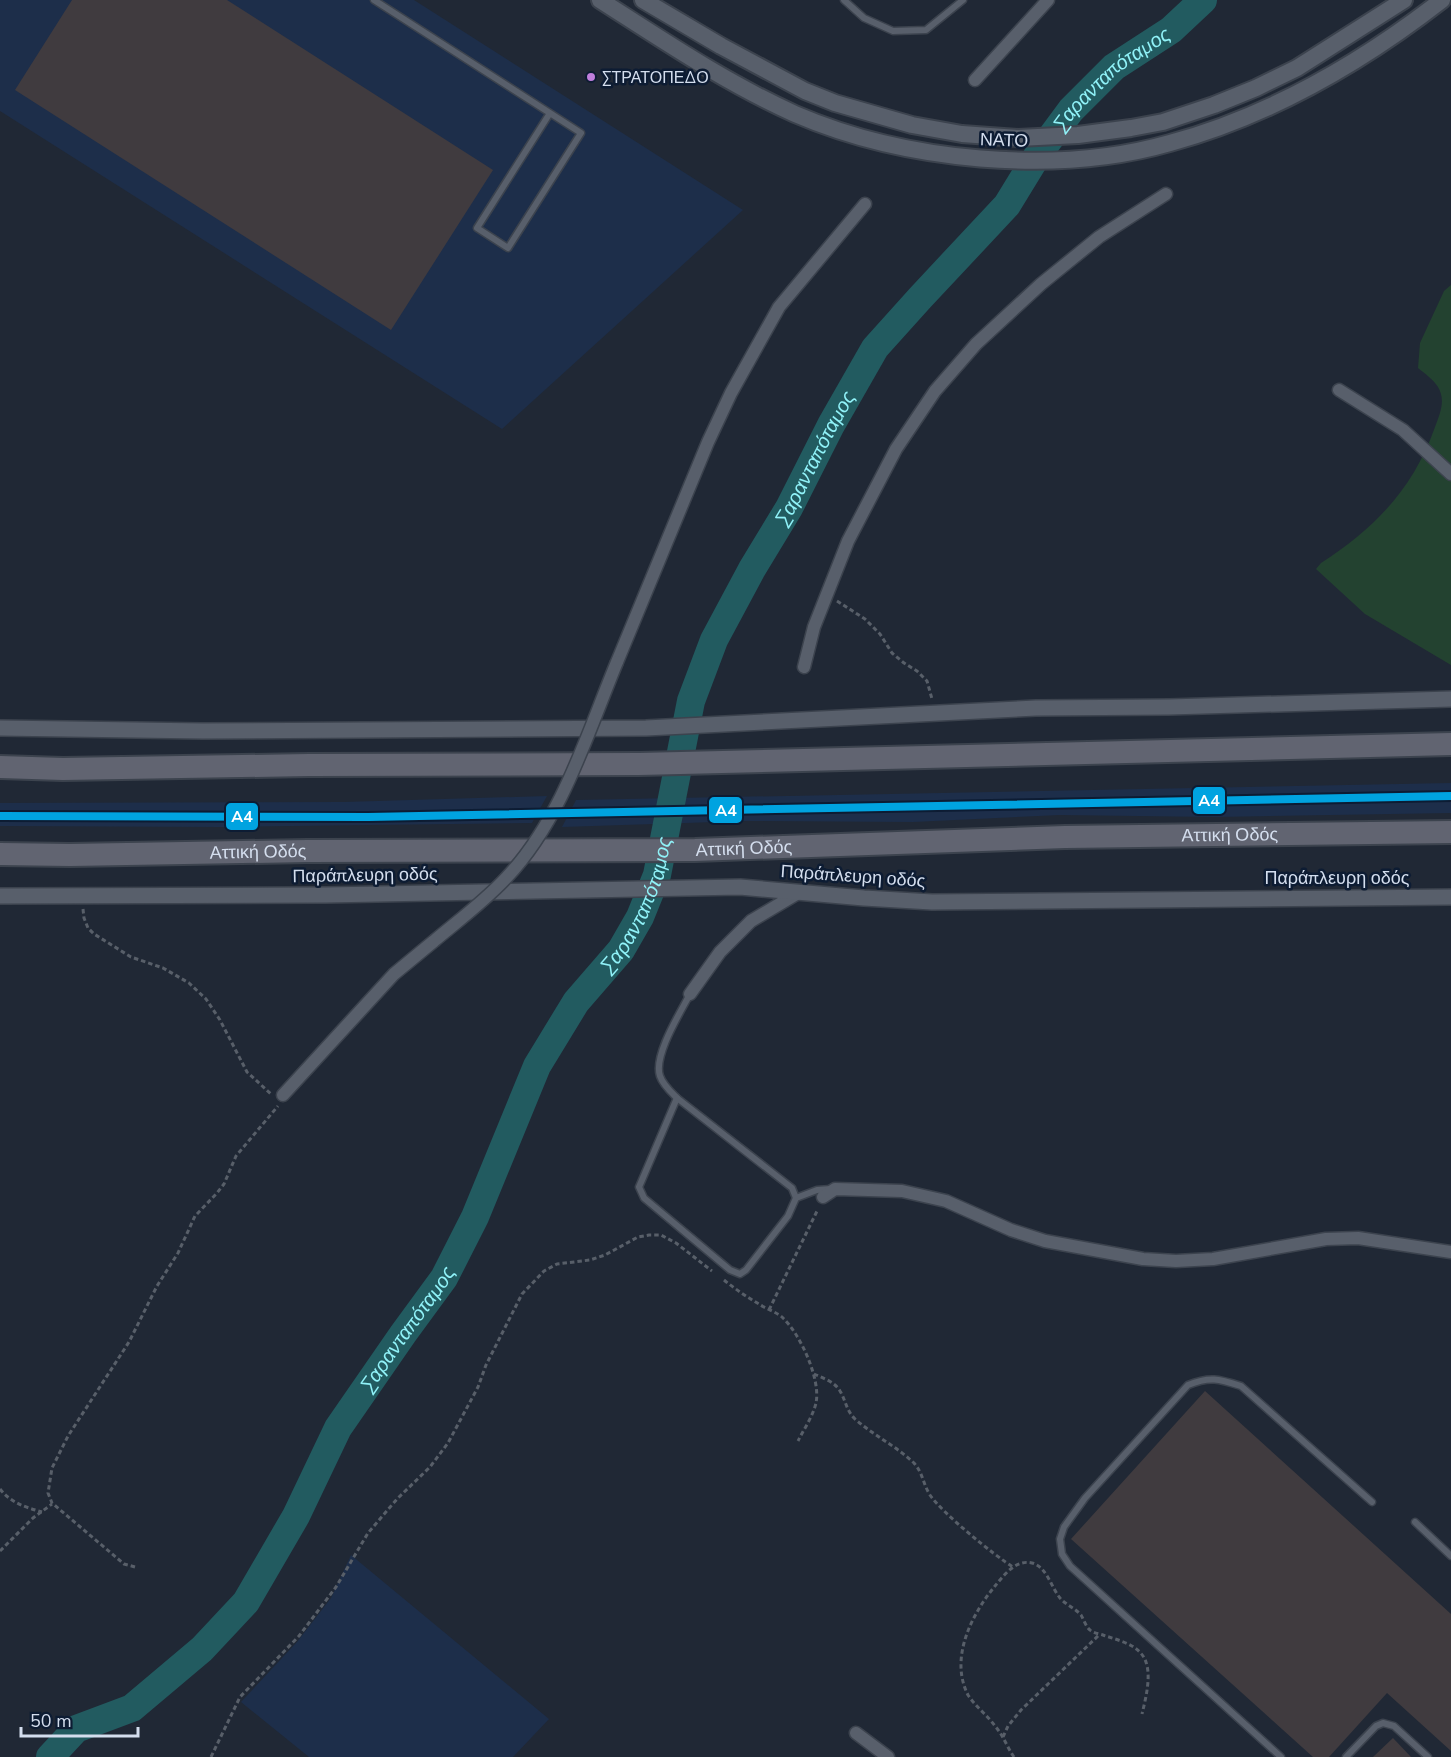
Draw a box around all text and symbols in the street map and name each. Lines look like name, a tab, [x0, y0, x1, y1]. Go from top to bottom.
water label: Σαρανταπόταμος	[1046, 21, 1176, 137]
place label: ΣΤΡΑΤΟΠΕΔΟ	[602, 67, 709, 89]
marker: ΣΤΡΑΤΟΠΕΔΟ	[585, 71, 597, 83]
street label: ΝΑΤΟ	[979, 127, 1029, 153]
water label: Σαρανταπόταμος	[768, 386, 862, 531]
line badge: A4	[1192, 786, 1226, 815]
text: A4	[1198, 790, 1220, 812]
line badge: A4	[708, 796, 743, 824]
text: A4	[715, 800, 737, 822]
line badge: A4	[225, 802, 259, 831]
text: A4	[231, 806, 253, 828]
street label: Αττική Οδός	[1181, 822, 1279, 847]
water label: Σαρανταπόταμος	[593, 834, 678, 980]
street label: Αττική Οδός	[695, 835, 793, 862]
street label: Αττική Οδός	[209, 839, 307, 865]
street label: Παράπλευρη οδός	[780, 859, 927, 893]
street label: Παράπλευρη οδός	[292, 862, 438, 888]
street label: Παράπλευρη οδός	[1264, 866, 1410, 890]
water label: Σαρανταπόταμος	[353, 1262, 462, 1398]
scale bar	[21, 1700, 138, 1738]
text: 50 m	[30, 1709, 72, 1733]

